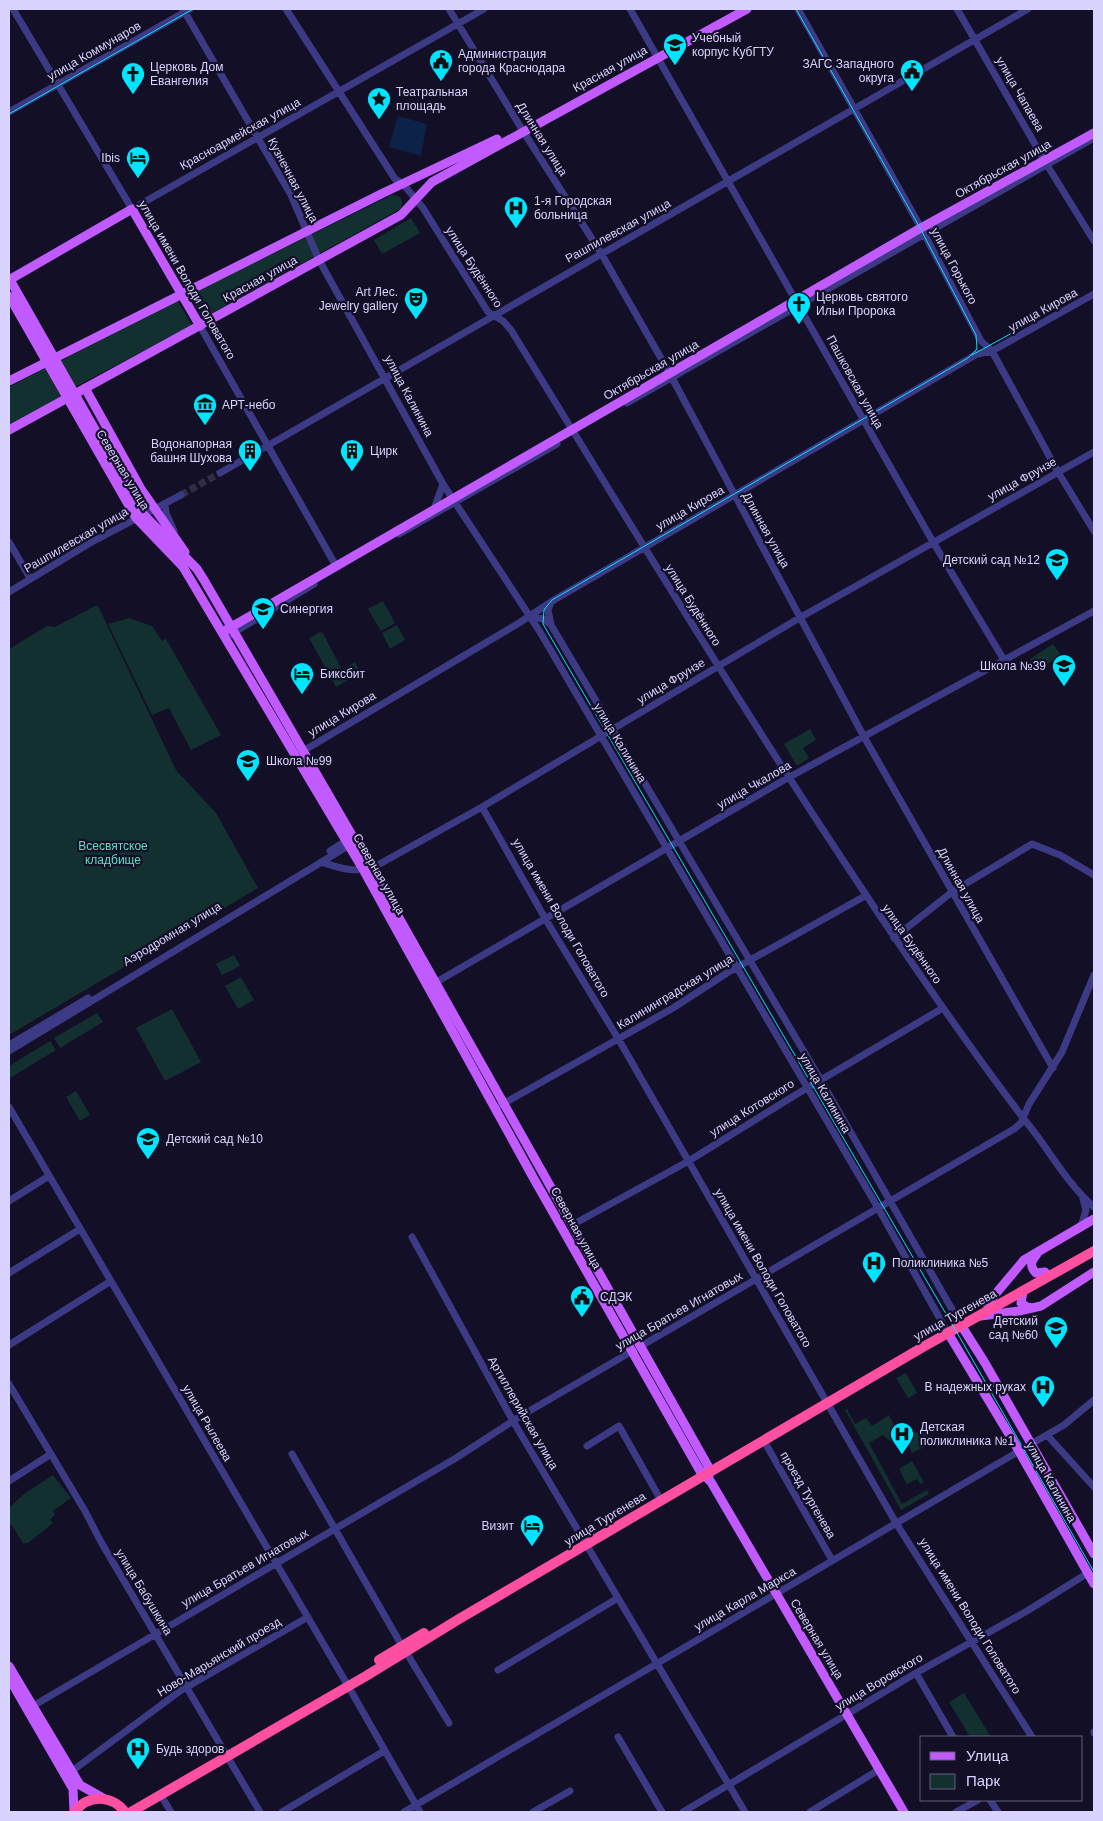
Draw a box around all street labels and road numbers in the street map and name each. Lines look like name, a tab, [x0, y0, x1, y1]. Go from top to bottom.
street label: улица Коммунаров	[45, 19, 143, 83]
street label: Красная улица	[571, 43, 650, 95]
street label: улица Чапаева	[993, 54, 1047, 134]
street label: Красноармейская улица	[177, 95, 303, 173]
street label: Длинная улица	[514, 99, 571, 179]
street label: Кузнечная улица	[265, 135, 321, 225]
street label: Октябрьская улица	[953, 137, 1054, 201]
street label: Рашпилевская улица	[563, 196, 673, 266]
street label: улица имени Володи Головатого	[136, 198, 238, 362]
street label: улица Будённого	[443, 224, 506, 310]
street label: улица Горького	[928, 225, 980, 307]
street label: Красная улица	[221, 253, 300, 305]
street label: улица Кирова	[1006, 285, 1080, 335]
street label: Пашковская улица	[824, 333, 887, 431]
street label: Октябрьская улица	[601, 337, 701, 403]
street label: улица Калинина	[382, 353, 437, 439]
street label: Северная улица	[94, 427, 153, 513]
street label: улица Фрунзе	[985, 454, 1059, 504]
street label: улица Кирова	[653, 483, 727, 533]
street label: Длинная улица	[739, 490, 793, 571]
street label: Рашпилевская улица	[21, 504, 131, 576]
street label: улица Будённого	[662, 561, 724, 649]
street label: улица Фрунзе	[635, 655, 708, 707]
street label: улица Кирова	[306, 688, 379, 740]
street label: улица Калинина	[591, 701, 649, 786]
street label: улица Чкалова	[714, 758, 794, 812]
street label: Северная улица	[350, 831, 408, 917]
street label: улица имени Володи Головатого	[510, 836, 612, 1000]
street label: Длинная улица	[934, 845, 988, 926]
street label: Аэродромная улица	[120, 899, 224, 969]
street label: улица Будённого	[879, 902, 945, 987]
street label: Калининградская улица	[614, 952, 736, 1032]
street label: улица Калинина	[796, 1050, 854, 1136]
street label: улица Котовского	[707, 1076, 797, 1140]
street label: Северная улица	[548, 1185, 604, 1271]
street label: улица имени Володи Головатого	[712, 1186, 814, 1350]
street label: улица Братьев Игнатовых	[613, 1269, 745, 1353]
street label: улица Тургенева	[911, 1286, 999, 1344]
street label: Артиллерийская улица	[485, 1354, 561, 1472]
street label: улица Рылеева	[179, 1382, 235, 1464]
street label: улица Калинина	[1023, 1439, 1079, 1525]
street label: проезд Тургенева	[777, 1449, 839, 1541]
street label: улица Тургенева	[562, 1489, 649, 1549]
street label: улица Братьев Игнатовых	[179, 1526, 311, 1610]
street label: улица имени Володи Головатого	[916, 1536, 1024, 1697]
street label: улица Бабушкина	[113, 1546, 175, 1638]
street label: улица Карла Маркса	[692, 1564, 798, 1634]
street label: Северная улица	[788, 1596, 847, 1682]
street label: Ново-Марьянский проезд	[155, 1615, 283, 1699]
street label: улица Воровского	[833, 1650, 925, 1714]

